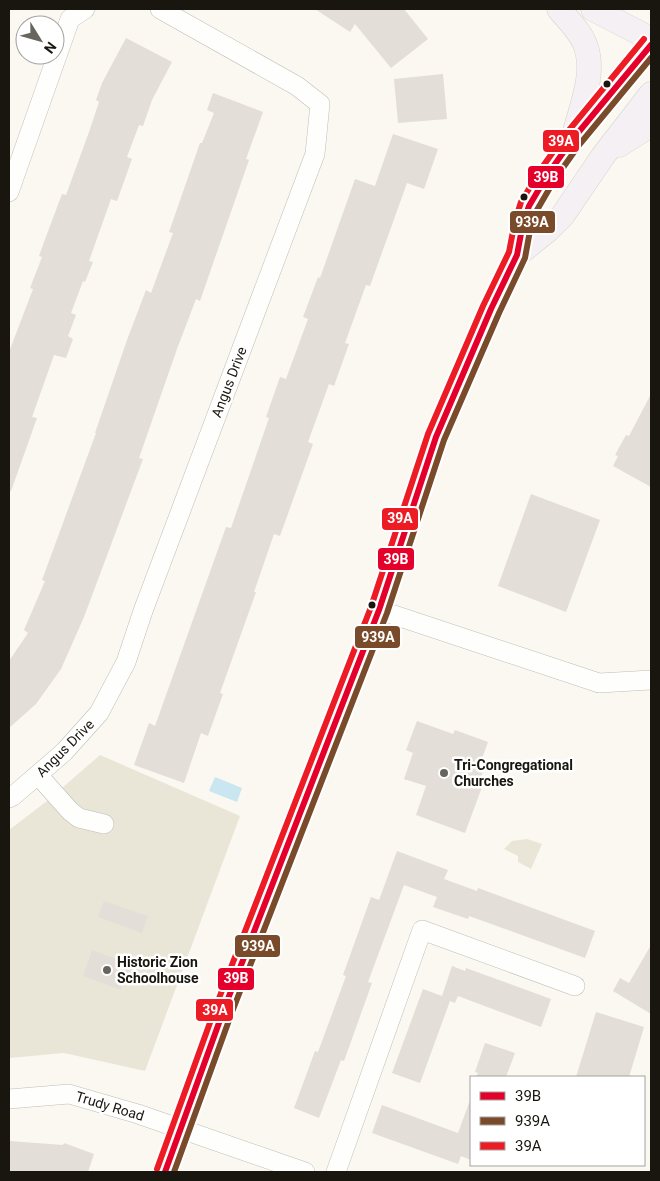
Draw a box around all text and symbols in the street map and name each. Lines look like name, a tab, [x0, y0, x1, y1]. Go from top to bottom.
north arrow	[15, 15, 65, 65]
text: N	[41, 39, 60, 57]
unlabelled marker	[602, 79, 612, 89]
line badge: 39A	[542, 129, 580, 153]
text: 39A	[548, 133, 574, 149]
line badge: 39B	[527, 165, 565, 189]
text: 39B	[534, 169, 559, 185]
unlabelled marker	[519, 192, 529, 202]
line badge: 939A	[509, 210, 556, 234]
text: 939A	[515, 214, 549, 230]
street label: Angus Drive	[208, 344, 250, 420]
line badge: 39A	[381, 507, 419, 531]
text: 39A	[387, 510, 413, 526]
line badge: 39B	[377, 547, 415, 571]
text: 39B	[384, 551, 409, 567]
unlabelled marker	[367, 600, 377, 610]
line badge: 939A	[354, 625, 401, 649]
text: 939A	[361, 629, 395, 645]
street label: Angus Drive	[33, 716, 97, 780]
place label: Tri-Congregational Churches	[454, 757, 573, 789]
marker: Tri-Congregational Churches	[438, 767, 450, 779]
line badge: 939A	[234, 934, 281, 958]
text: 939A	[241, 938, 275, 954]
place label: Historic Zion Schoolhouse	[117, 954, 199, 986]
marker: Historic Zion Schoolhouse	[101, 964, 113, 976]
line badge: 39B	[217, 967, 255, 991]
text: 39B	[224, 970, 249, 986]
line badge: 39A	[195, 998, 234, 1022]
text: 39A	[202, 1002, 228, 1018]
legend	[470, 1076, 645, 1166]
text: 39B	[515, 1087, 541, 1105]
street label: Trudy Road	[74, 1088, 146, 1124]
text: 939A	[515, 1112, 550, 1130]
text: 39A	[515, 1137, 542, 1155]

